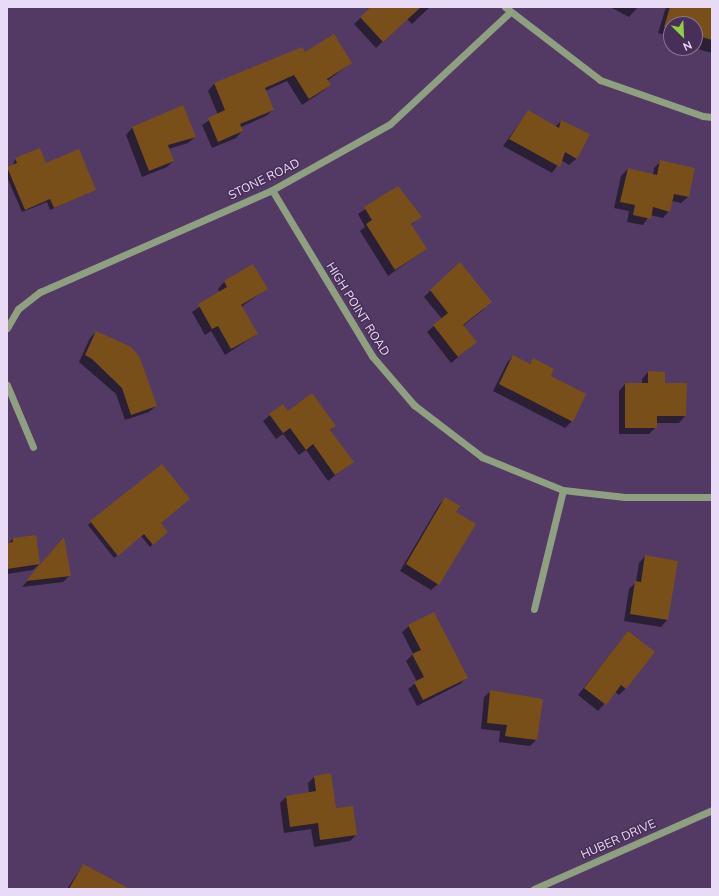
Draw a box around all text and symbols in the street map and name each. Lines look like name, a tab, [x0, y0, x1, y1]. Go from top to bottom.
north arrow	[663, 16, 703, 56]
text: N	[681, 38, 694, 54]
street label: STONE ROAD	[226, 156, 302, 202]
street label: HIGH POINT ROAD	[323, 259, 393, 359]
street label: HUBER DRIVE	[578, 816, 658, 862]

